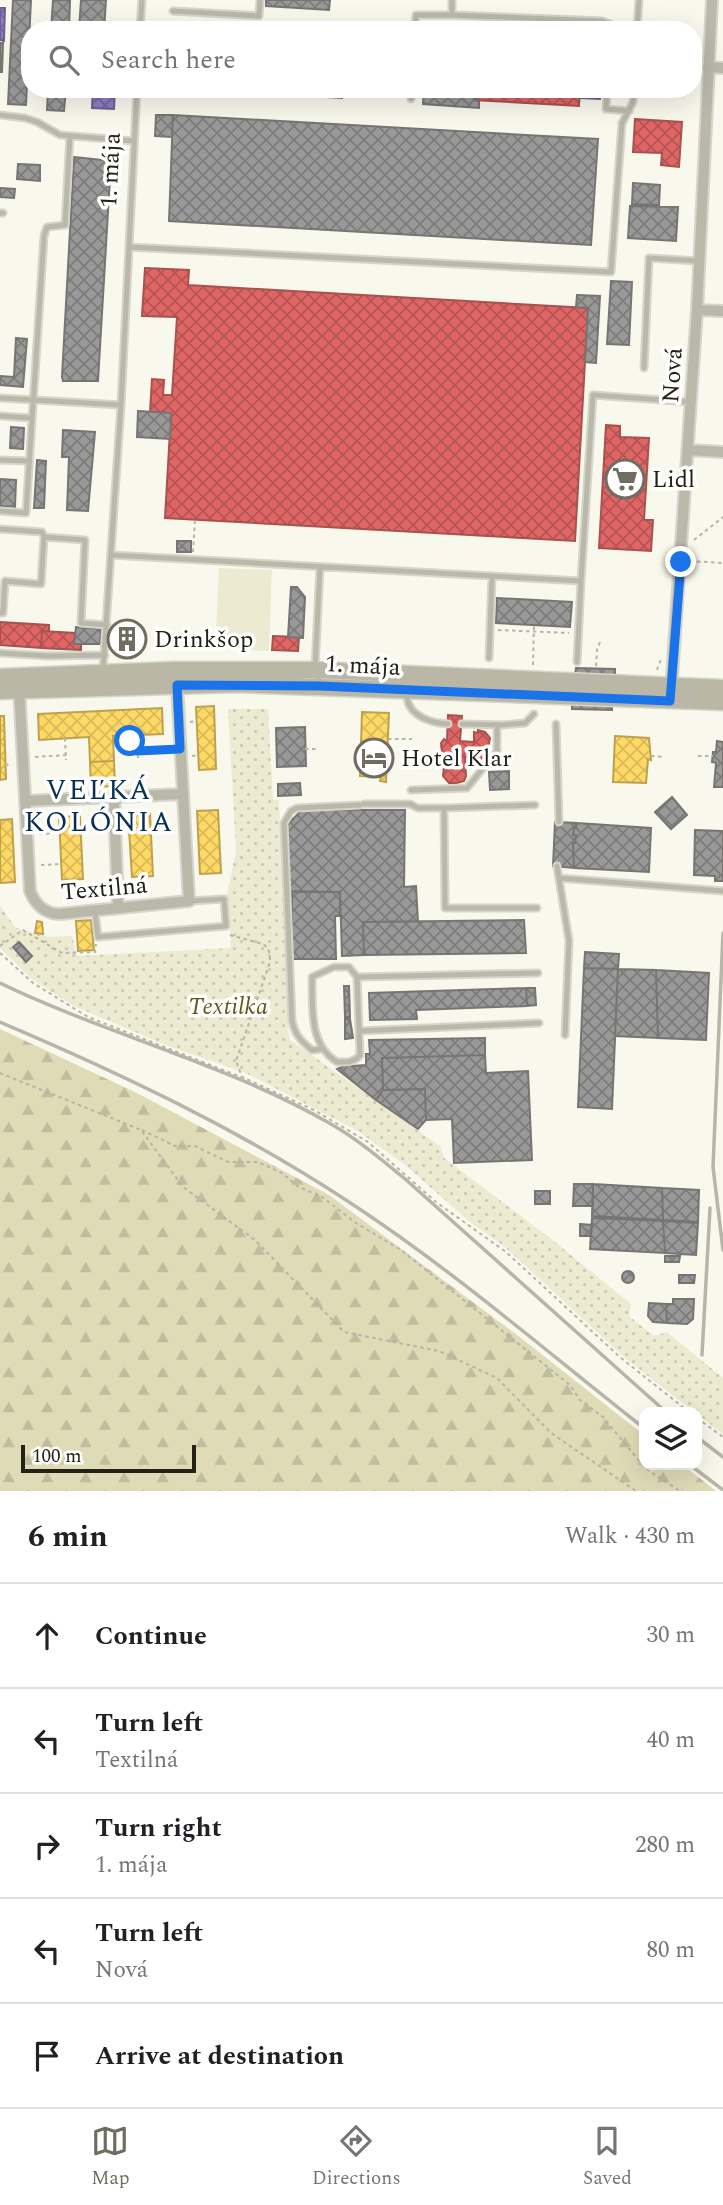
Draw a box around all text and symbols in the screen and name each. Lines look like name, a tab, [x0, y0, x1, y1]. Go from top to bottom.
search box	[21, 21, 702, 98]
text: Search here	[101, 40, 236, 80]
icon: search	[45, 41, 83, 79]
street label: 1. mája	[91, 131, 131, 209]
street label: Nová	[653, 346, 693, 404]
supermarket icon: Lidl	[604, 458, 646, 500]
place label: Lidl	[652, 462, 695, 498]
route end	[665, 546, 696, 577]
building icon: Drinkšop	[106, 618, 148, 660]
place label: Drinkšop	[154, 622, 253, 658]
street label: 1. mája	[324, 646, 402, 686]
route start	[114, 725, 145, 756]
hotel icon: Hotel Klar	[353, 737, 395, 779]
place label: Hotel Klar	[401, 741, 512, 777]
district label: VEĽKÁ KOLÓNIA	[24, 769, 174, 844]
street label: Textilná	[59, 867, 149, 911]
park label: Textilka	[188, 989, 268, 1025]
map controls	[639, 1407, 702, 1470]
button: layers	[639, 1407, 702, 1470]
scale bar	[21, 1442, 196, 1474]
text: 100 m	[32, 1442, 82, 1471]
text: 6 min	[28, 1514, 108, 1560]
text: Walk · 430 m	[565, 1519, 695, 1554]
text: Continue	[95, 1616, 207, 1656]
icon: ahead	[28, 1617, 66, 1655]
text: 30 m	[646, 1618, 695, 1653]
text: Turn left	[95, 1703, 203, 1743]
icon: left	[28, 1722, 66, 1760]
text: 40 m	[646, 1723, 695, 1758]
text: Textilná	[95, 1743, 178, 1778]
text: Turn right	[95, 1808, 222, 1848]
icon: right	[28, 1827, 66, 1865]
text: 280 m	[635, 1828, 695, 1863]
text: 1. mája	[95, 1848, 167, 1883]
text: Turn left	[95, 1913, 203, 1953]
icon: left	[28, 1932, 66, 1970]
text: 80 m	[646, 1933, 695, 1968]
text: Nová	[95, 1953, 148, 1988]
text: Arrive at destination	[95, 2036, 344, 2076]
icon: arrive	[28, 2037, 66, 2075]
tab: Map	[91, 2122, 130, 2193]
tab: Directions	[312, 2122, 401, 2193]
tab: Saved	[583, 2122, 632, 2193]

